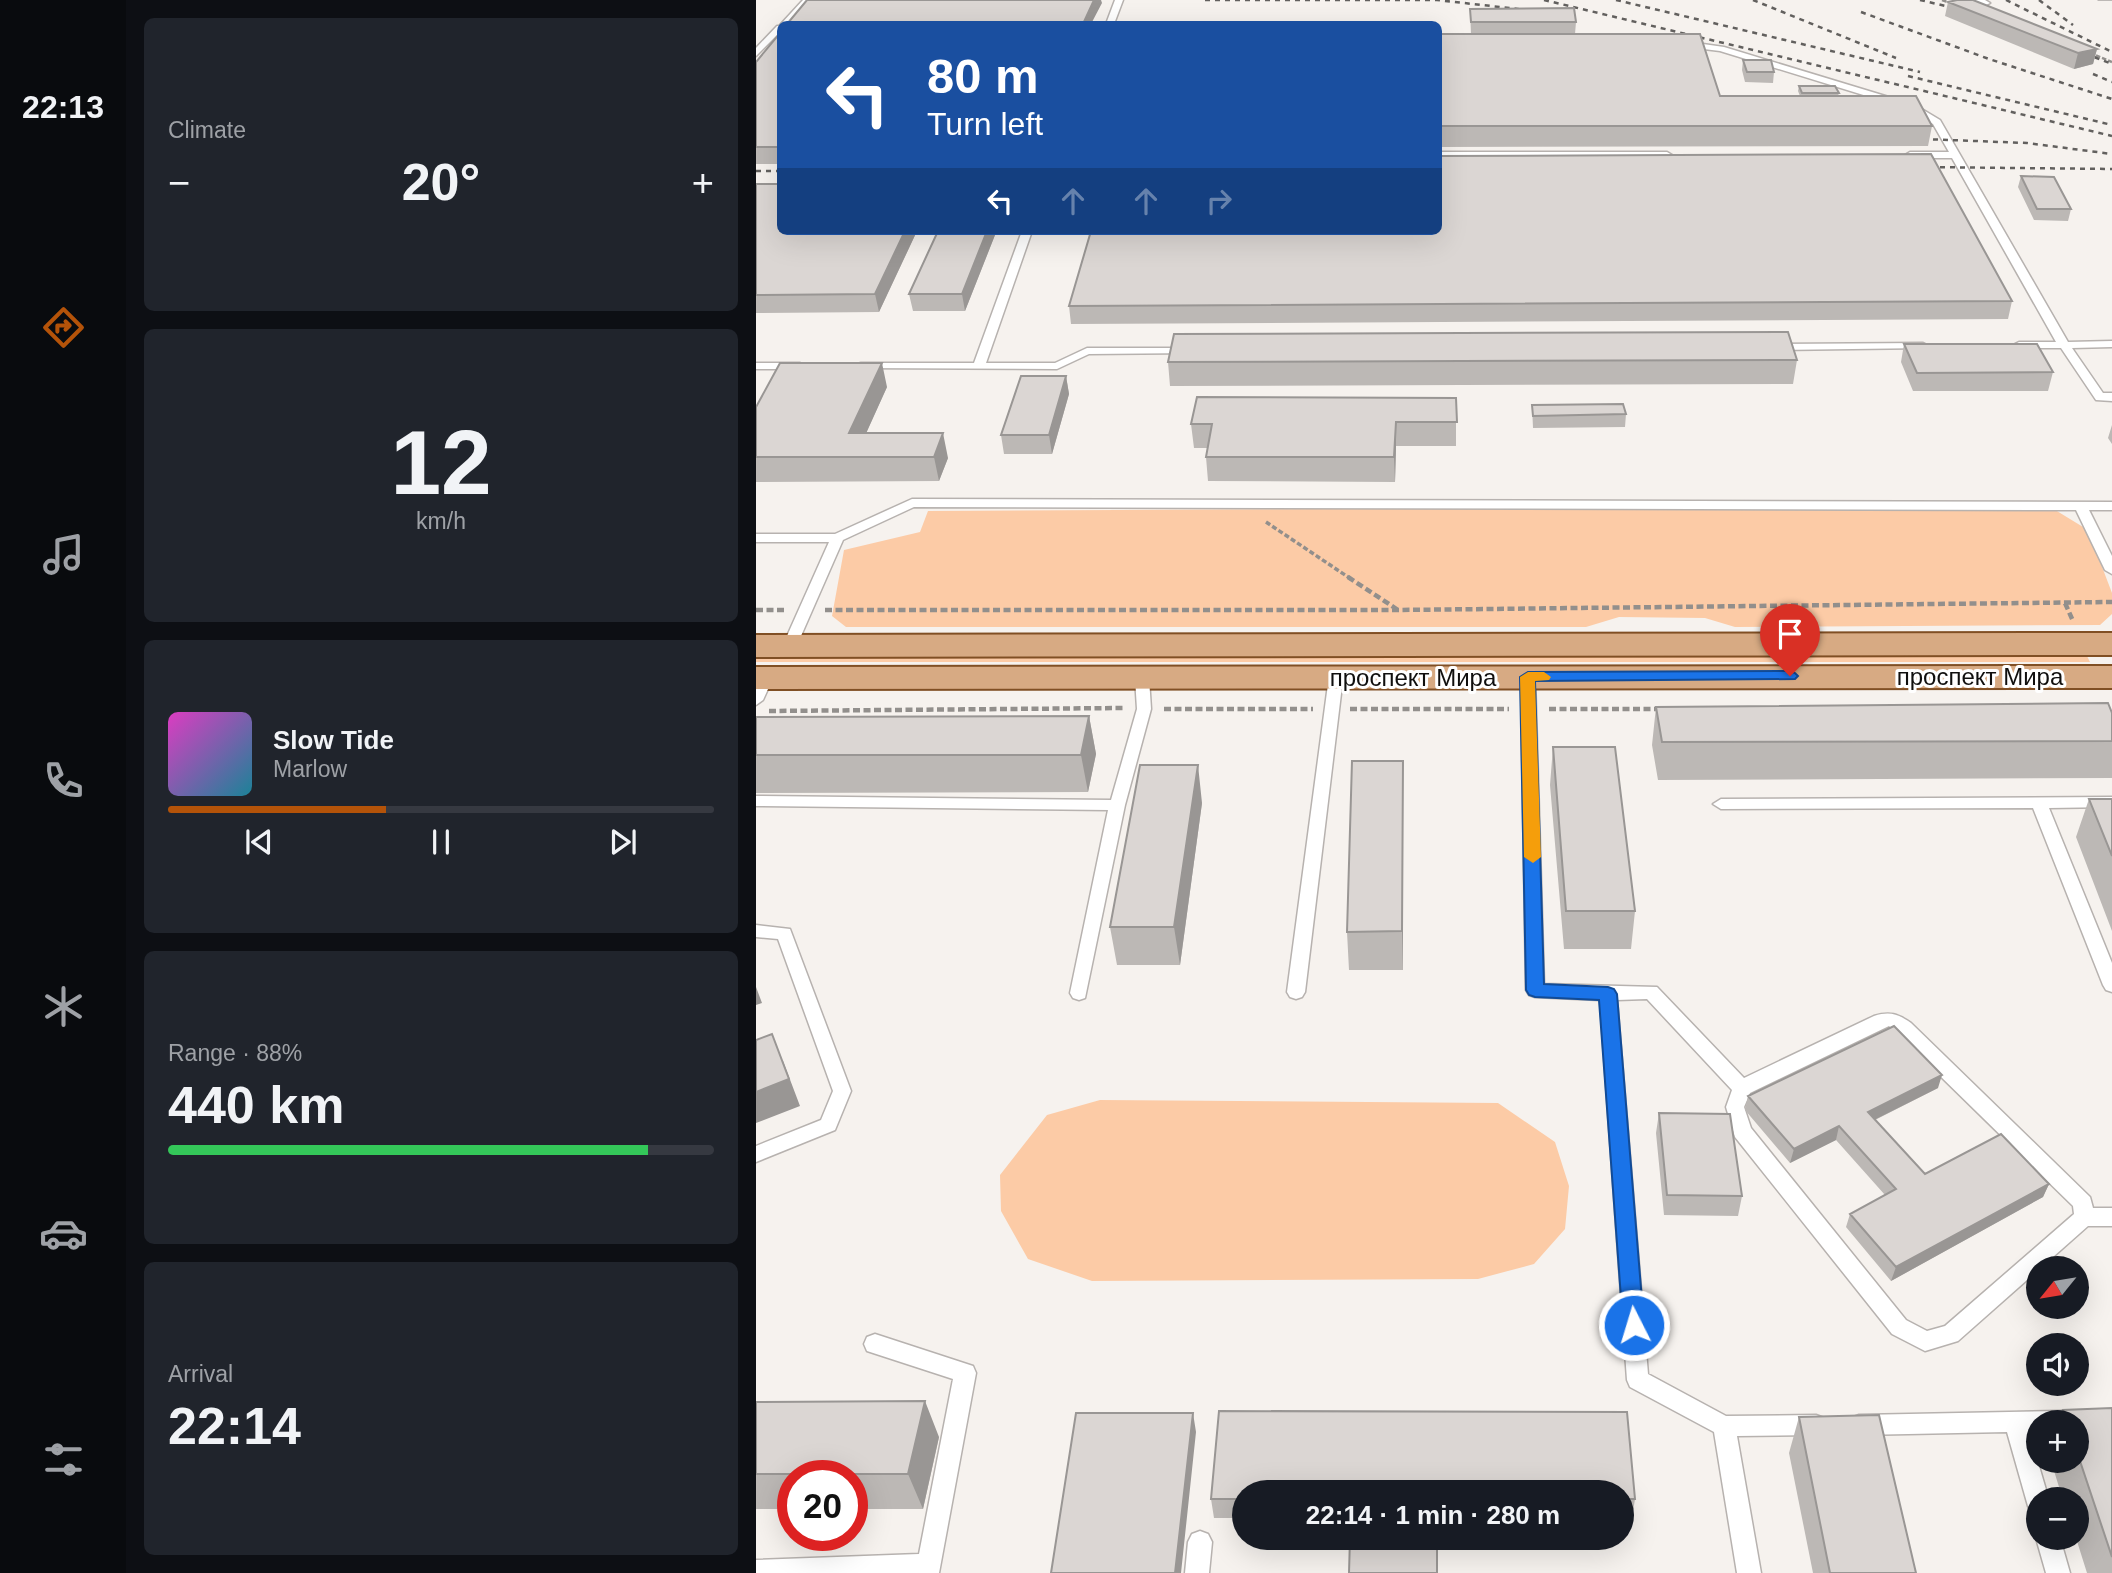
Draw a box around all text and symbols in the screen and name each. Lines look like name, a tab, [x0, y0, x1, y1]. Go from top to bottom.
icon: left	[812, 49, 903, 140]
text: 80 m	[927, 49, 1039, 103]
text: 22:13	[22, 89, 104, 125]
text: Turn left	[927, 106, 1043, 142]
text: Climate	[168, 117, 246, 143]
text: 20°	[402, 153, 480, 211]
text: −	[168, 162, 190, 204]
text: +	[692, 162, 714, 204]
icon: left	[981, 182, 1019, 220]
icon: ahead	[1054, 182, 1092, 220]
icon: ahead	[1127, 182, 1165, 220]
icon: right	[1200, 182, 1238, 220]
icon: directions	[39, 303, 88, 352]
text: 12	[390, 412, 492, 513]
text: km/h	[416, 508, 466, 534]
icon: music	[39, 530, 88, 579]
pin	[1760, 604, 1820, 676]
icon: arrive	[1771, 615, 1809, 653]
street label: проспект Мира	[1897, 663, 2064, 690]
street label: проспект Мира	[1330, 664, 1497, 691]
text: Slow Tide	[273, 725, 394, 755]
icon: phone	[39, 756, 88, 805]
text: Marlow	[273, 756, 347, 782]
icon: previous	[240, 823, 278, 861]
icon: pause	[422, 823, 460, 861]
icon: next	[604, 823, 642, 861]
icon: climate	[39, 982, 88, 1031]
text: Range · 88%	[168, 1040, 302, 1066]
text: 440 km	[168, 1076, 344, 1134]
icon: car	[39, 1209, 88, 1258]
north arrow	[2026, 1256, 2090, 1320]
map controls	[2026, 1256, 2089, 1550]
position arrow	[1597, 1288, 1671, 1362]
button: sound	[2026, 1333, 2089, 1396]
text: Arrival	[168, 1361, 233, 1387]
text: 22:14	[168, 1397, 301, 1455]
button: +	[2026, 1410, 2089, 1473]
icon: filters	[39, 1435, 88, 1484]
speed limit sign: 20	[777, 1460, 868, 1551]
button: −	[2026, 1487, 2089, 1550]
text: 22:14 · 1 min · 280 m	[1306, 1500, 1560, 1530]

